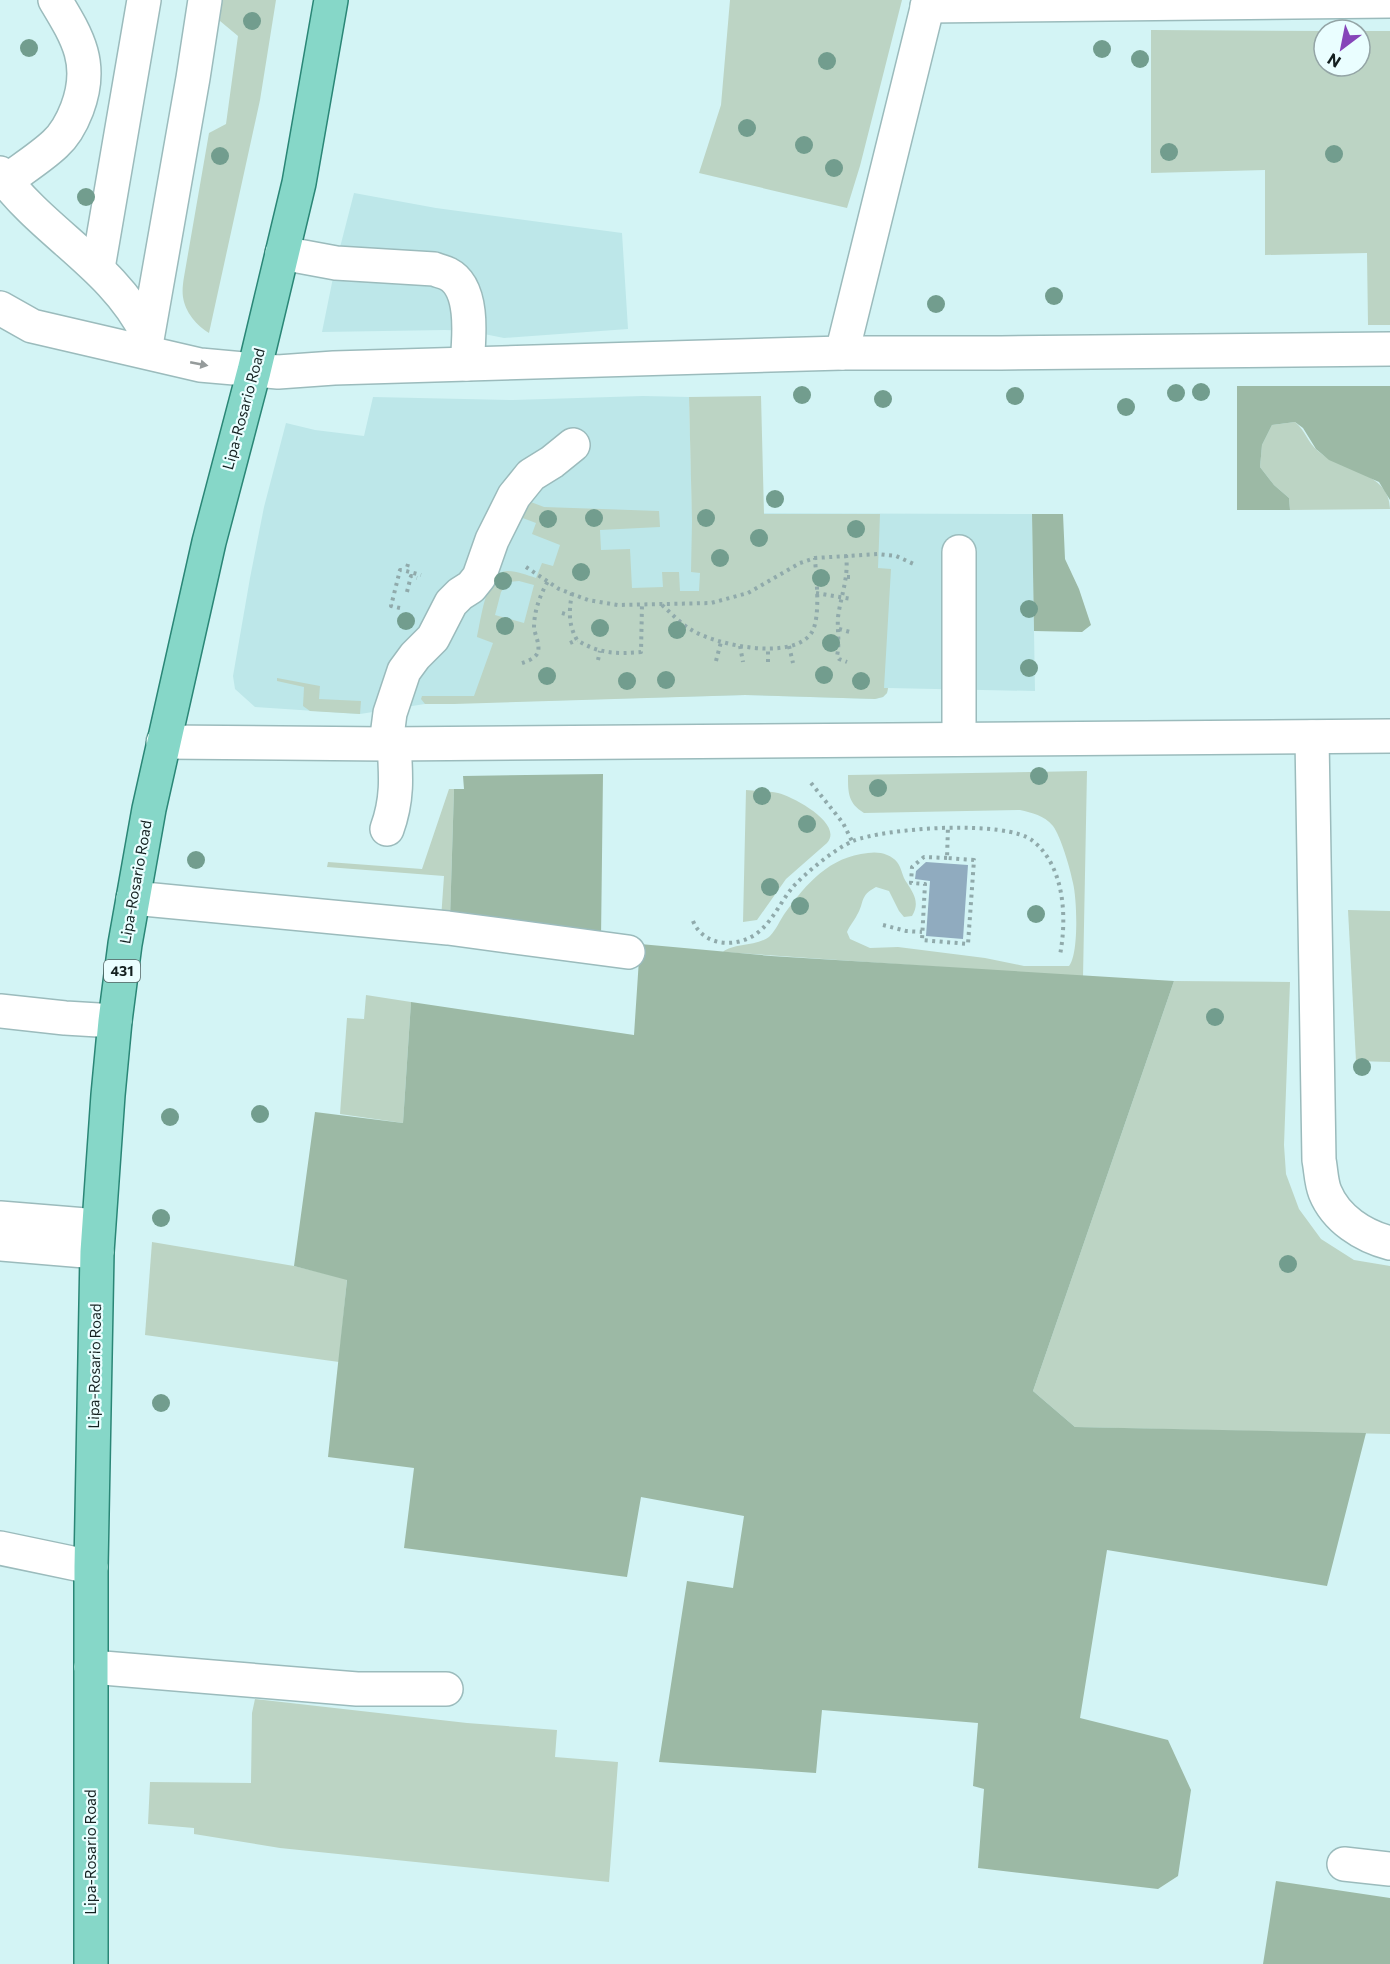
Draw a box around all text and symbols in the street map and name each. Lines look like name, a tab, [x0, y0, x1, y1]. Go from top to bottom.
north arrow	[1312, 18, 1372, 78]
text: N	[1324, 50, 1344, 72]
street label: Lipa-Rosario Road	[218, 346, 268, 472]
one-way arrow	[190, 360, 209, 369]
street label: Lipa-Rosario Road	[115, 819, 155, 945]
road number: 431	[104, 960, 140, 982]
street label: Lipa-Rosario Road	[84, 1303, 104, 1429]
street label: Lipa-Rosario Road	[81, 1789, 99, 1915]

